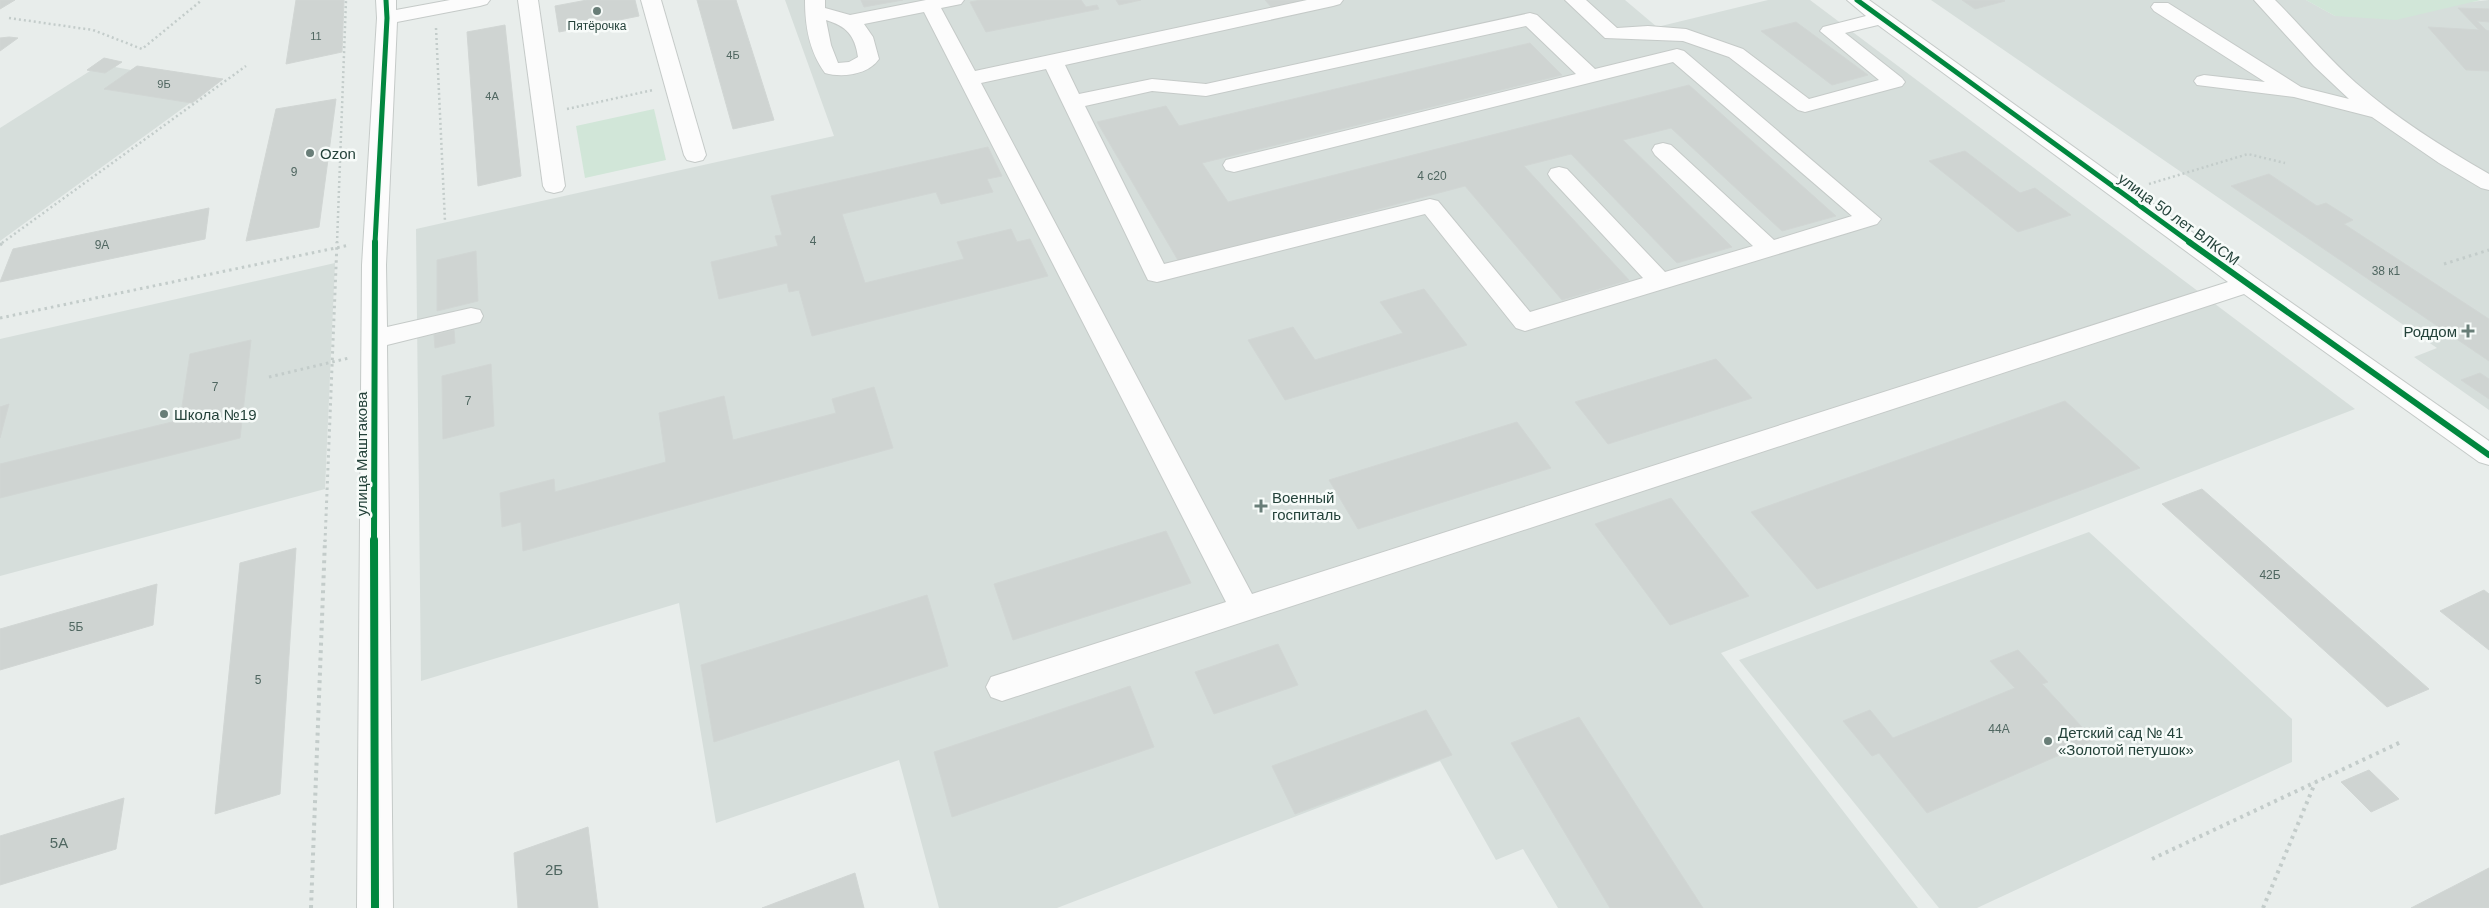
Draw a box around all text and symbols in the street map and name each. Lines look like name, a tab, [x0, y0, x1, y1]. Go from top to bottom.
marker: Пятёрочка	[591, 5, 603, 17]
place label: Пятёрочка	[568, 19, 627, 33]
house number: 11	[310, 30, 322, 42]
house number: 4Б	[726, 49, 740, 61]
house number: 9Б	[157, 78, 171, 90]
house number: 4А	[485, 90, 499, 102]
place label: Ozon	[320, 145, 356, 162]
marker: Ozon	[304, 147, 316, 159]
house number: 9	[291, 165, 298, 179]
house number: 4 с20	[1417, 169, 1447, 183]
street label: улица 50 лет ВЛКСМ	[2115, 169, 2243, 269]
house number: 4	[810, 234, 817, 248]
house number: 9А	[95, 238, 109, 252]
house number: 38 к1	[2372, 264, 2401, 278]
place label: Роддом	[2403, 323, 2457, 340]
marker: Роддом	[2461, 324, 2475, 338]
house number: 7	[212, 380, 219, 394]
street label: улица Маштакова	[353, 391, 370, 516]
house number: 7	[465, 394, 472, 408]
place label: Школа №19	[174, 406, 257, 423]
marker: Школа №19	[158, 408, 170, 420]
place label: Военный госпиталь	[1272, 489, 1341, 523]
marker: Военный госпиталь	[1254, 499, 1268, 513]
house number: 42Б	[2259, 568, 2281, 582]
house number: 5Б	[69, 620, 83, 634]
house number: 5	[255, 673, 262, 687]
house number: 44А	[1988, 722, 2010, 736]
place label: Детский сад № 41 «Золотой петушок»	[2058, 724, 2194, 758]
marker: Детский сад № 41 «Золотой петушок»	[2042, 735, 2054, 747]
house number: 5А	[50, 834, 68, 851]
house number: 2Б	[545, 861, 563, 878]

